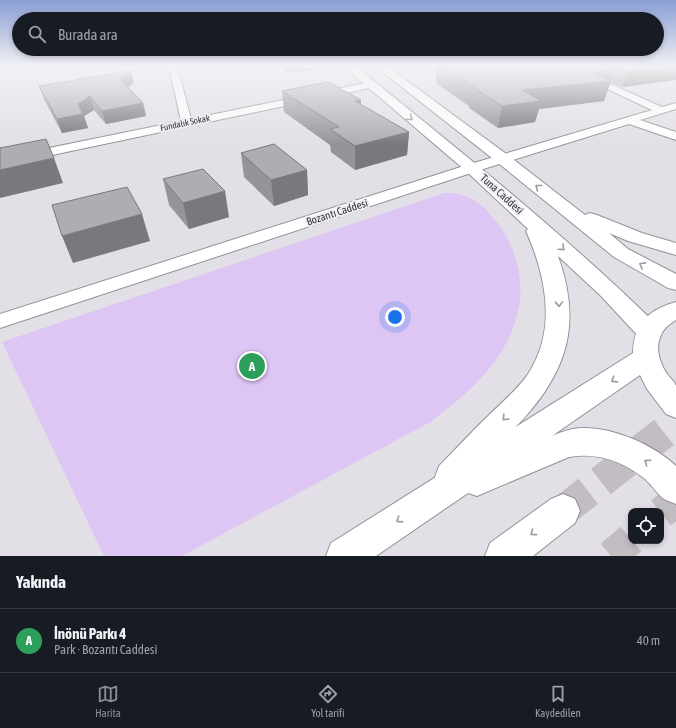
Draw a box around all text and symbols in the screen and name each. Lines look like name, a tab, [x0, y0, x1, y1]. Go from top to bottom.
search box	[12, 12, 664, 56]
icon: search	[26, 23, 48, 45]
text: Burada ara	[58, 26, 118, 43]
street label: Fundalık Sokak	[159, 113, 211, 133]
one-way arrow	[406, 113, 413, 120]
street label: Tuna Caddesi	[478, 172, 526, 216]
one-way arrow	[536, 184, 543, 191]
street label: Bozantı Caddesi	[305, 196, 369, 228]
one-way arrow	[557, 243, 564, 250]
one-way arrow	[639, 262, 646, 269]
one-way arrow	[554, 301, 563, 307]
your location	[385, 307, 405, 327]
pin: A	[239, 351, 265, 381]
one-way arrow	[611, 375, 618, 382]
one-way arrow	[502, 413, 510, 421]
one-way arrow	[644, 459, 651, 467]
map controls	[628, 508, 664, 544]
button: locate	[628, 508, 664, 544]
one-way arrow	[397, 515, 404, 522]
one-way arrow	[530, 529, 537, 536]
text: Yakında	[16, 572, 66, 592]
text: İnönü Parkı 4	[54, 625, 126, 642]
text: A	[26, 633, 32, 648]
text: 40 m	[637, 633, 660, 648]
text: Park · Bozantı Caddesi	[54, 642, 157, 657]
tab: Harita	[95, 683, 121, 719]
tab: Yol tarifi	[311, 683, 345, 719]
tab: Kaydedilen	[535, 683, 581, 719]

